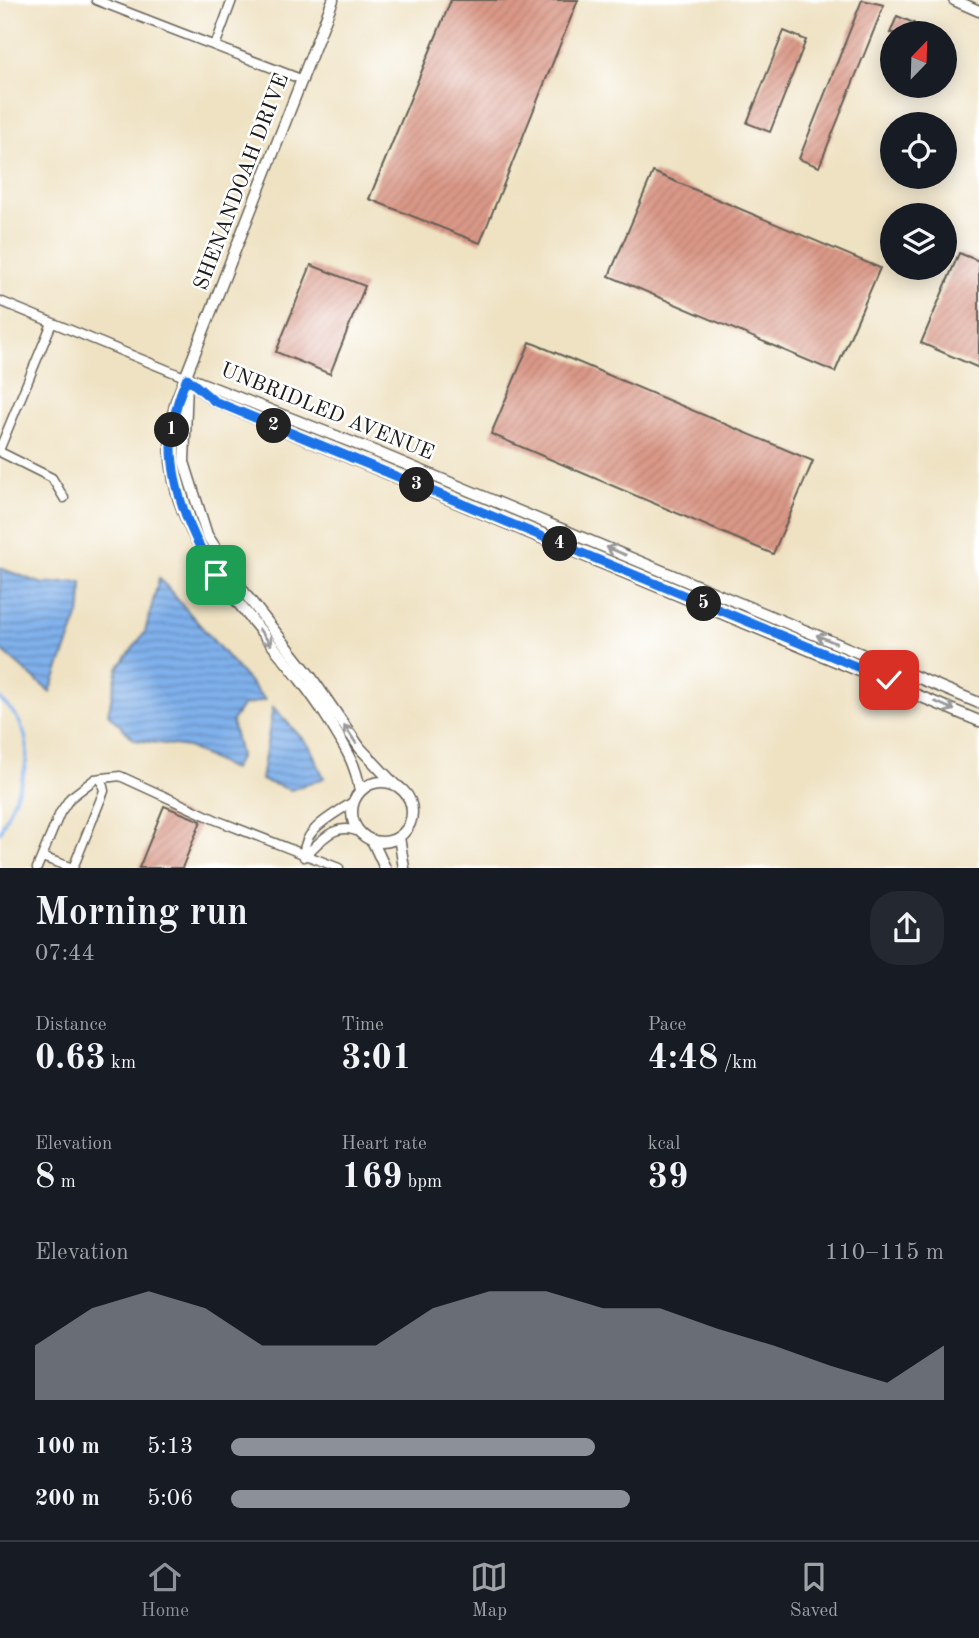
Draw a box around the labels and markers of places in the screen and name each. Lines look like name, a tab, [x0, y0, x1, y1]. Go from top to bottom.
pin: 2	[256, 408, 292, 444]
pin: 1	[154, 412, 190, 448]
pin: 3	[400, 468, 434, 503]
pin: 4	[542, 526, 578, 562]
pin	[186, 545, 246, 605]
pin: 5	[686, 586, 722, 622]
pin	[859, 650, 919, 710]

